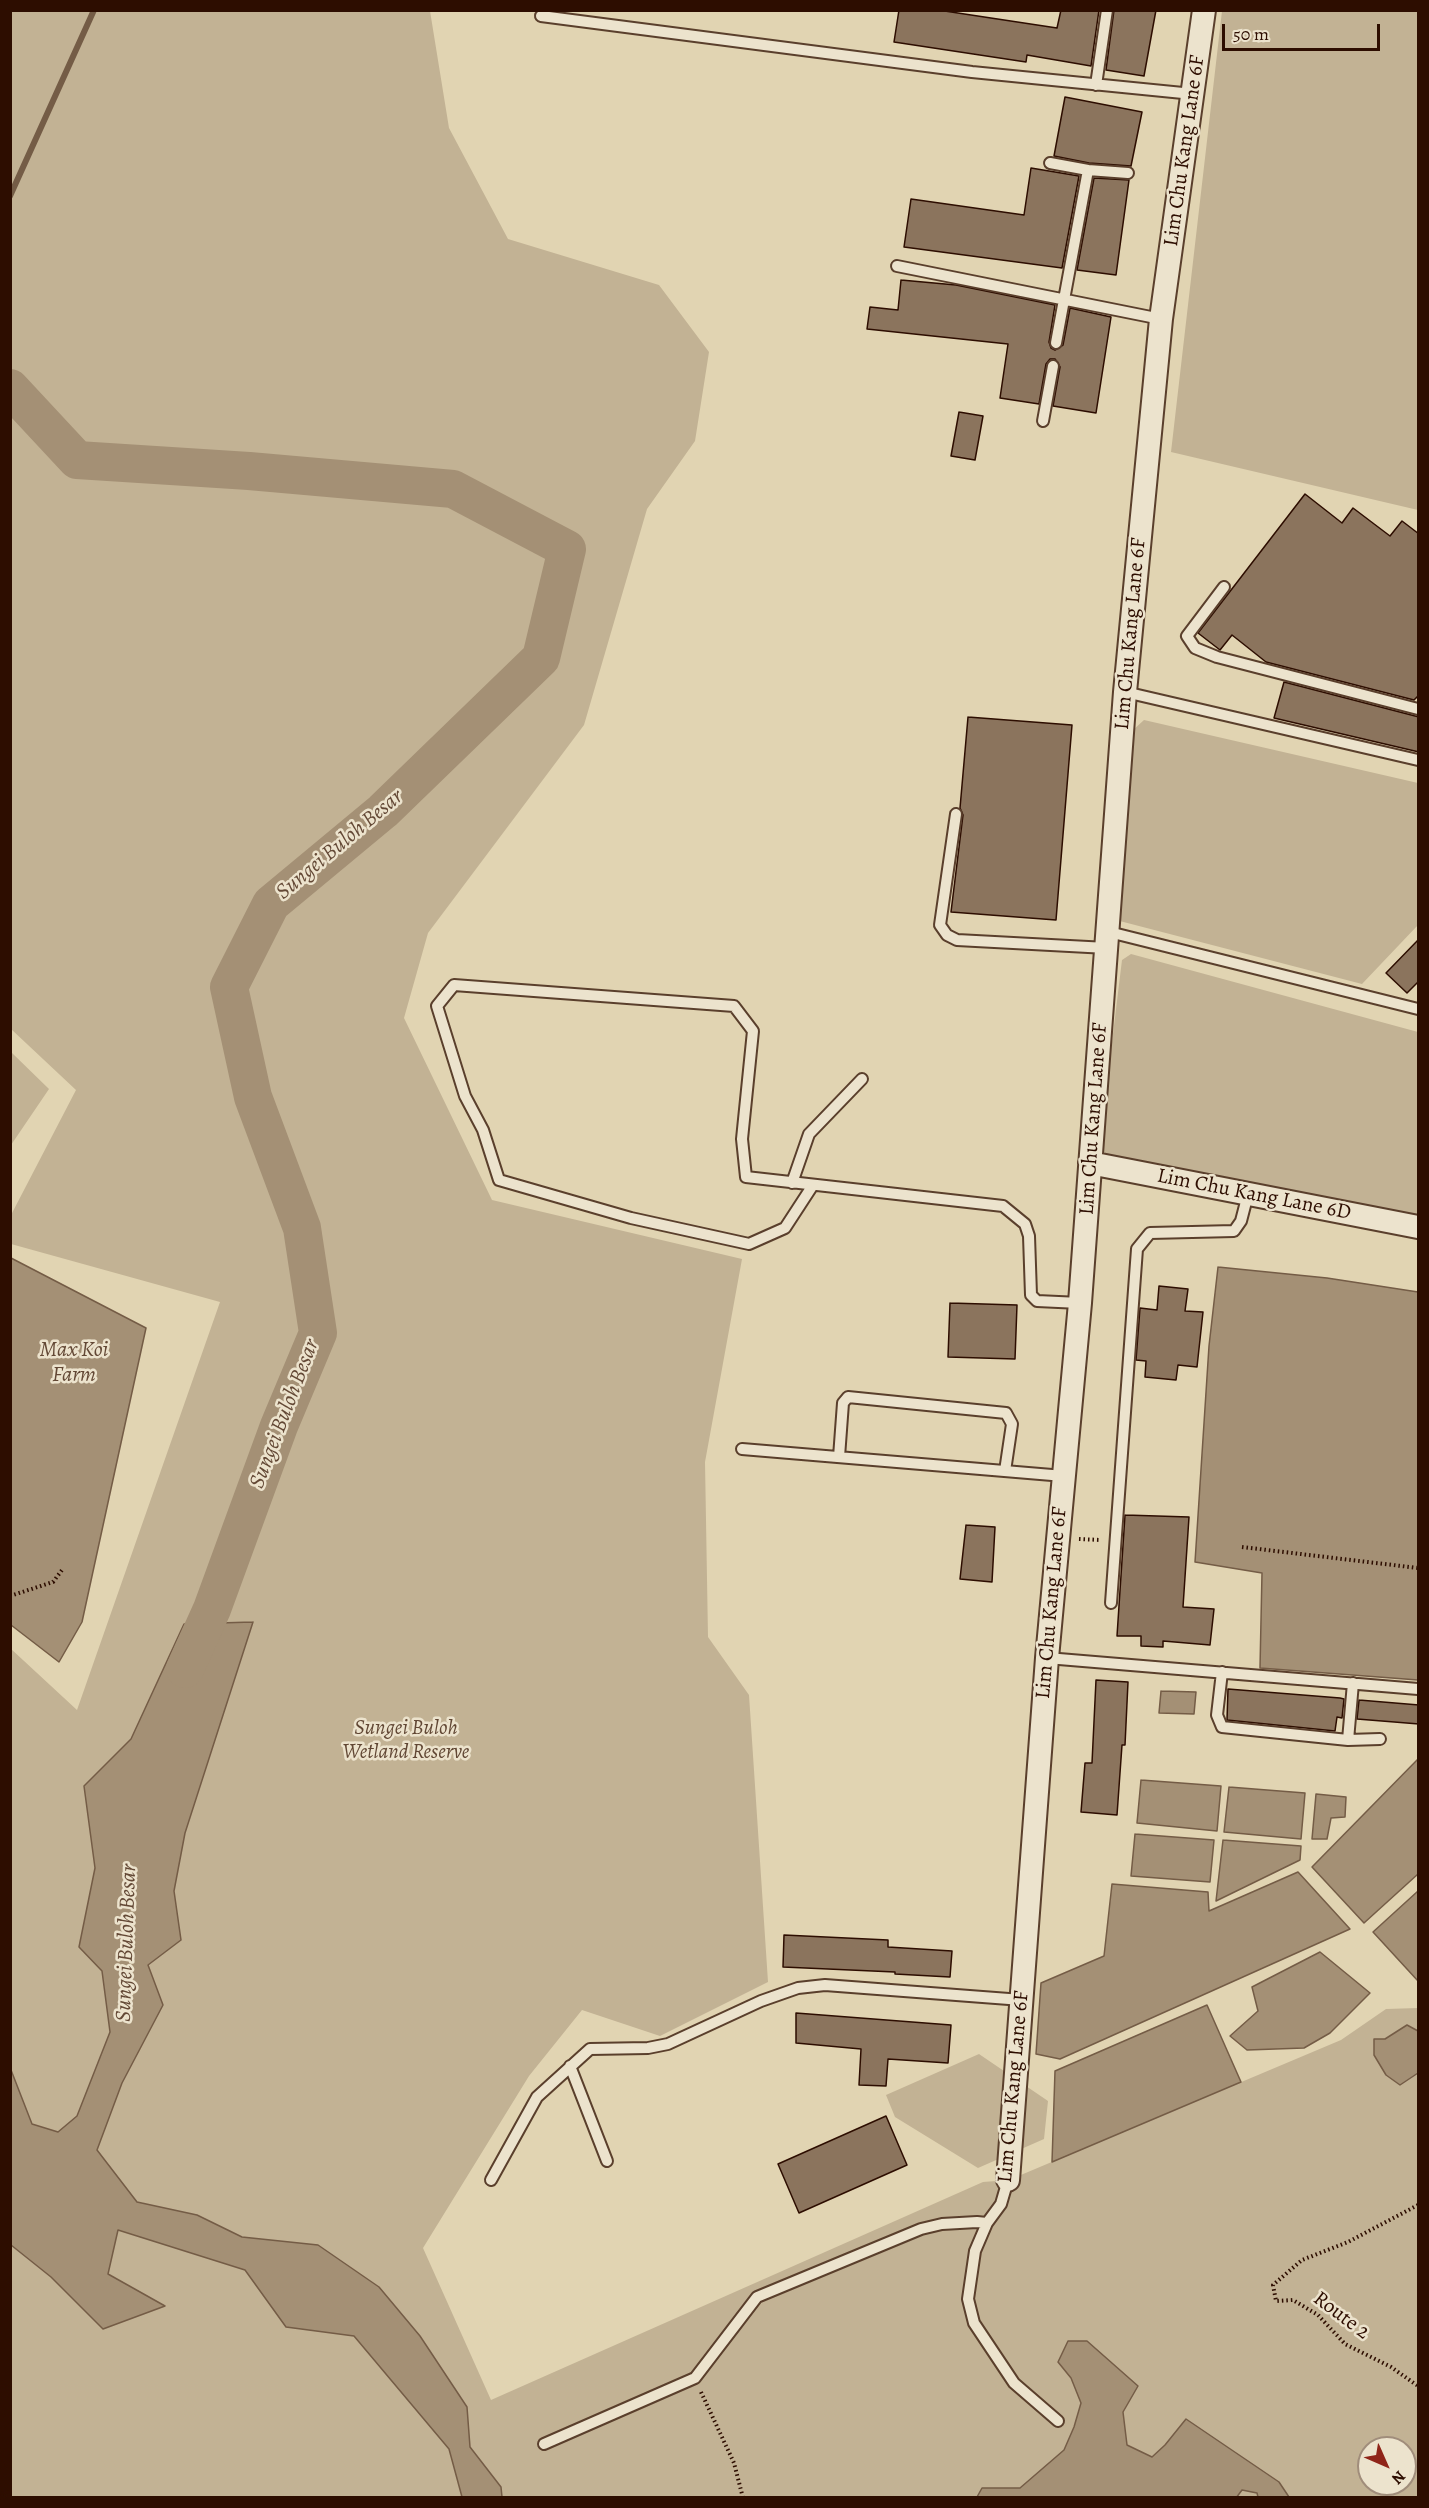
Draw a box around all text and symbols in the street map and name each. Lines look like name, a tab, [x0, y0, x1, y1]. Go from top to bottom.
scale bar	[1225, 12, 1382, 50]
text: 50 m	[1233, 22, 1269, 46]
street label: Lim Chu Kang Lane 6F	[1159, 54, 1211, 248]
street label: Lim Chu Kang Lane 6F	[1110, 537, 1152, 731]
water label: Sungei Buloh Besar	[271, 784, 409, 906]
street label: Lim Chu Kang Lane 6F	[1075, 1022, 1113, 1216]
street label: Lim Chu Kang Lane 6D	[1155, 1164, 1353, 1226]
water label: Sungei Buloh Besar	[244, 1336, 326, 1492]
water label: Max Koi Farm	[40, 1338, 108, 1390]
street label: Lim Chu Kang Lane 6F	[1031, 1506, 1073, 1700]
park label: Sungei Buloh Wetland Reserve	[343, 1716, 469, 1766]
water label: Sungei Buloh Besar	[111, 1864, 143, 2022]
street label: Lim Chu Kang Lane 6F	[993, 1990, 1035, 2184]
street label: Route 2	[1308, 2287, 1374, 2345]
north arrow	[1357, 2436, 1417, 2496]
text: N	[1386, 2465, 1410, 2489]

